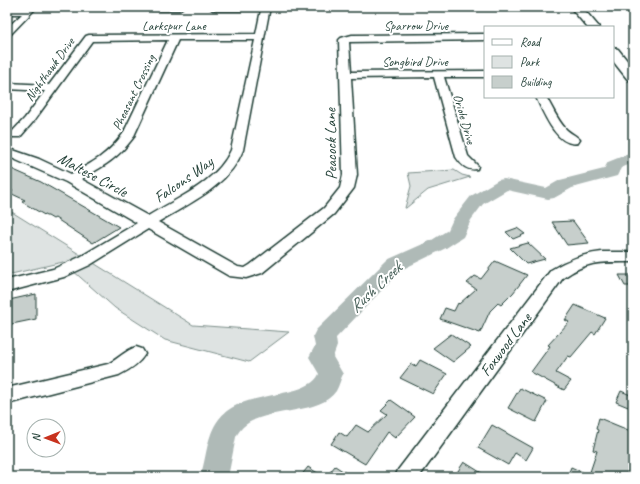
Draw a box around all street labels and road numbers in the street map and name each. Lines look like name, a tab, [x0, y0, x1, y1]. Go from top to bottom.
street label: Larkspur Lane	[142, 18, 207, 34]
street label: Sparrow Drive	[384, 18, 449, 34]
street label: Nighthawk Drive	[21, 34, 79, 104]
street label: Pheasant Crossing	[109, 51, 160, 133]
street label: Songbird Drive	[382, 54, 448, 70]
street label: Oriole Drive	[449, 93, 479, 147]
street label: Peacock Lane	[320, 106, 342, 180]
street label: Maltese Circle	[54, 148, 132, 202]
street label: Falcons Way	[150, 151, 218, 207]
street label: Foxwood Lane	[476, 308, 537, 380]

